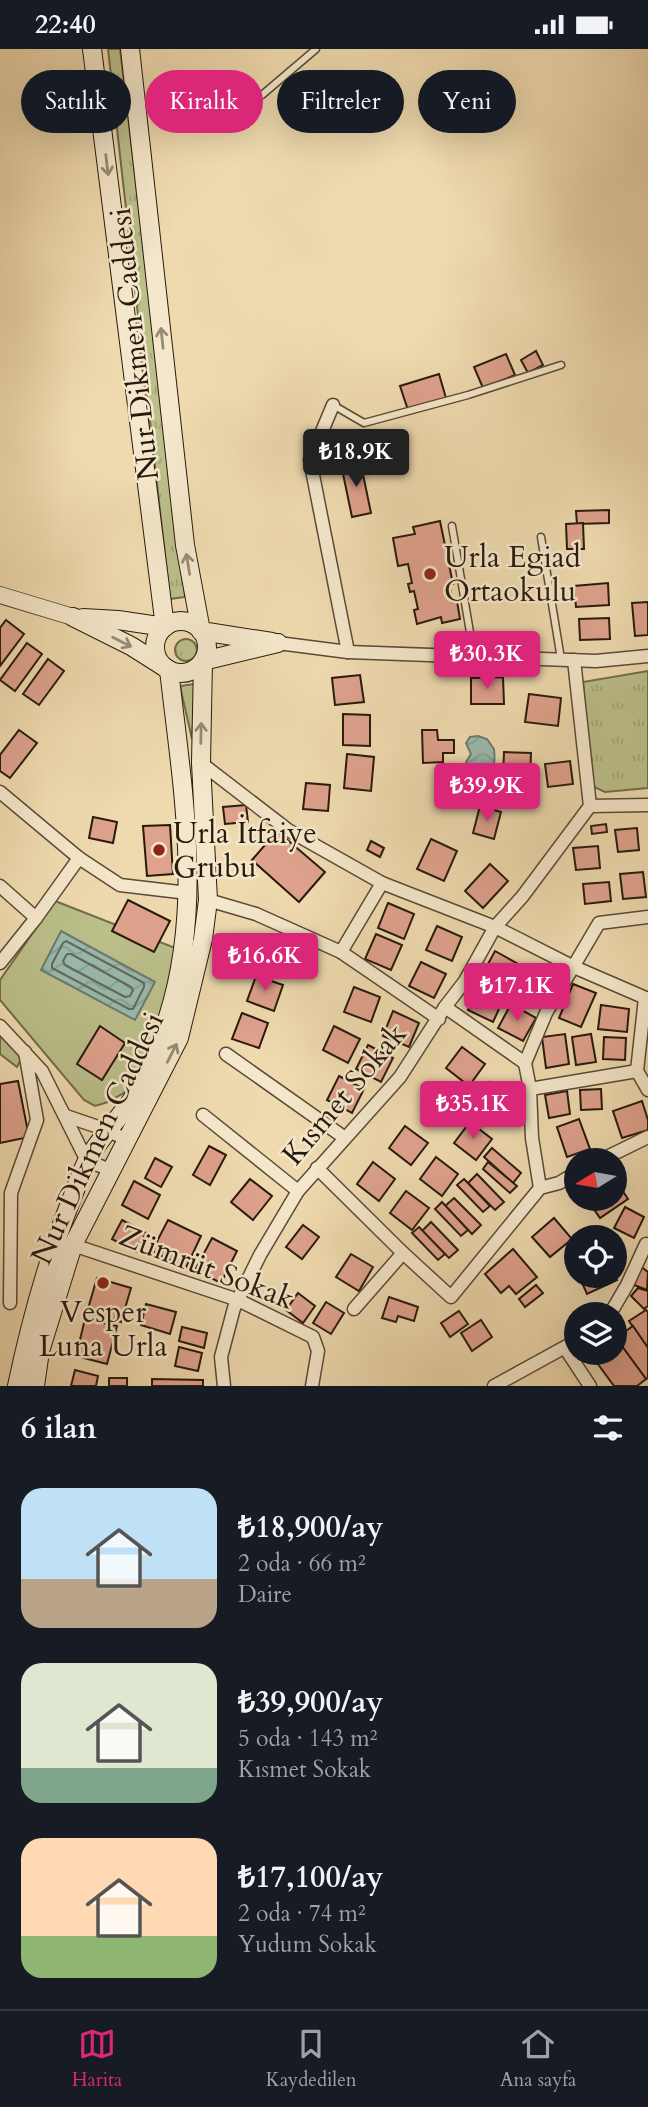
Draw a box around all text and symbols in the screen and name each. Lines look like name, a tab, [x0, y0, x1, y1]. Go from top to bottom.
text: 22:40	[35, 7, 96, 42]
chip: Satılık	[21, 70, 131, 133]
chip: Kiralık	[145, 70, 263, 133]
chip: Filtreler	[277, 70, 404, 133]
chip: Yeni	[418, 70, 516, 133]
one-way arrow	[100, 153, 113, 176]
street label: Nur Dikmen Caddesi	[100, 206, 169, 482]
one-way arrow	[156, 327, 169, 350]
pin: ₺18.9K	[299, 429, 413, 489]
text: ₺18.9K	[319, 436, 393, 467]
place label: Urla Egiad Ortaokulu	[444, 537, 581, 612]
one-way arrow	[181, 553, 194, 576]
marker: Urla Egiad Ortaokulu	[422, 566, 438, 582]
pin: ₺30.3K	[430, 631, 544, 691]
one-way arrow	[111, 635, 132, 649]
text: ₺30.3K	[450, 638, 524, 669]
one-way arrow	[194, 721, 208, 744]
pin: ₺39.9K	[430, 763, 544, 823]
text: ₺39.9K	[450, 770, 524, 801]
place label: Urla İtfaiye Grubu	[173, 813, 317, 888]
marker: Urla İtfaiye Grubu	[151, 842, 167, 858]
pin: ₺16.6K	[208, 933, 322, 993]
text: ₺16.6K	[228, 940, 302, 971]
pin: ₺17.1K	[460, 963, 574, 1023]
text: ₺17.1K	[480, 970, 554, 1001]
street label: Nur Dikmen Caddesi	[21, 1005, 174, 1271]
street label: Kısmet Sokak	[273, 1015, 416, 1174]
one-way arrow	[165, 1043, 179, 1064]
pin: ₺35.1K	[416, 1081, 530, 1141]
text: ₺35.1K	[436, 1088, 510, 1119]
north arrow	[564, 1148, 626, 1211]
map controls	[564, 1148, 627, 1365]
street label: Zümrüt Sokak	[113, 1215, 300, 1320]
button: locate	[564, 1225, 627, 1288]
marker: Vesper Luna Urla	[95, 1275, 111, 1291]
place label: Vesper Luna Urla	[39, 1292, 167, 1367]
button: layers	[564, 1302, 627, 1365]
text: 6 ilan	[21, 1408, 97, 1449]
icon: filters	[589, 1409, 627, 1447]
text: ₺18,900/ay	[238, 1507, 383, 1548]
icon: home	[77, 1516, 161, 1600]
text: 2 oda · 66 m²	[238, 1548, 366, 1579]
text: Daire	[238, 1579, 292, 1610]
text: ₺39,900/ay	[238, 1682, 383, 1723]
icon: home	[77, 1691, 161, 1775]
text: 5 oda · 143 m²	[238, 1723, 377, 1754]
text: Kısmet Sokak	[238, 1754, 371, 1785]
text: ₺17,100/ay	[238, 1857, 383, 1898]
icon: home	[77, 1866, 161, 1950]
text: 2 oda · 74 m²	[238, 1898, 366, 1929]
text: Yudum Sokak	[238, 1929, 377, 1960]
tab: Harita	[72, 2025, 122, 2093]
tab: Kaydedilen	[266, 2025, 357, 2093]
tab: Ana sayfa	[500, 2025, 576, 2093]

